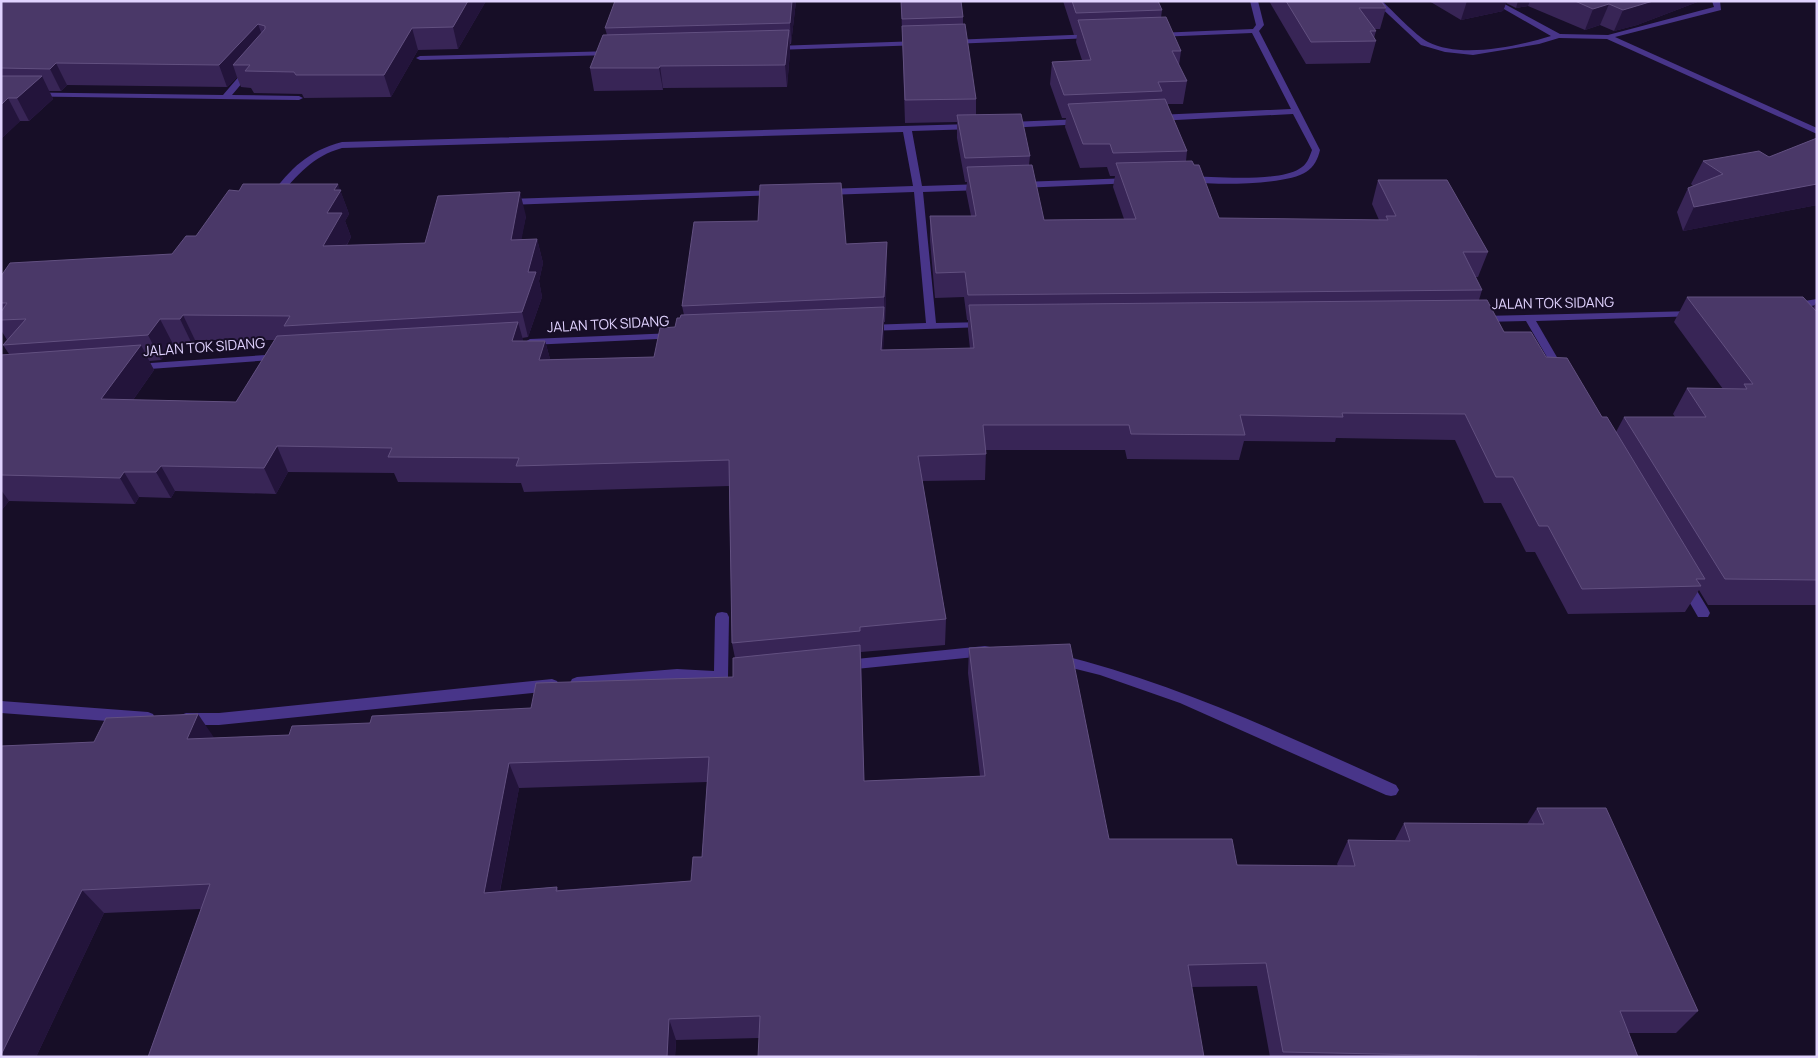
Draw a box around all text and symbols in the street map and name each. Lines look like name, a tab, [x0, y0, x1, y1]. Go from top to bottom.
street label: JALAN TOK SIDANG	[1492, 292, 1614, 313]
street label: JALAN TOK SIDANG	[546, 311, 670, 336]
street label: JALAN TOK SIDANG	[142, 333, 266, 360]

